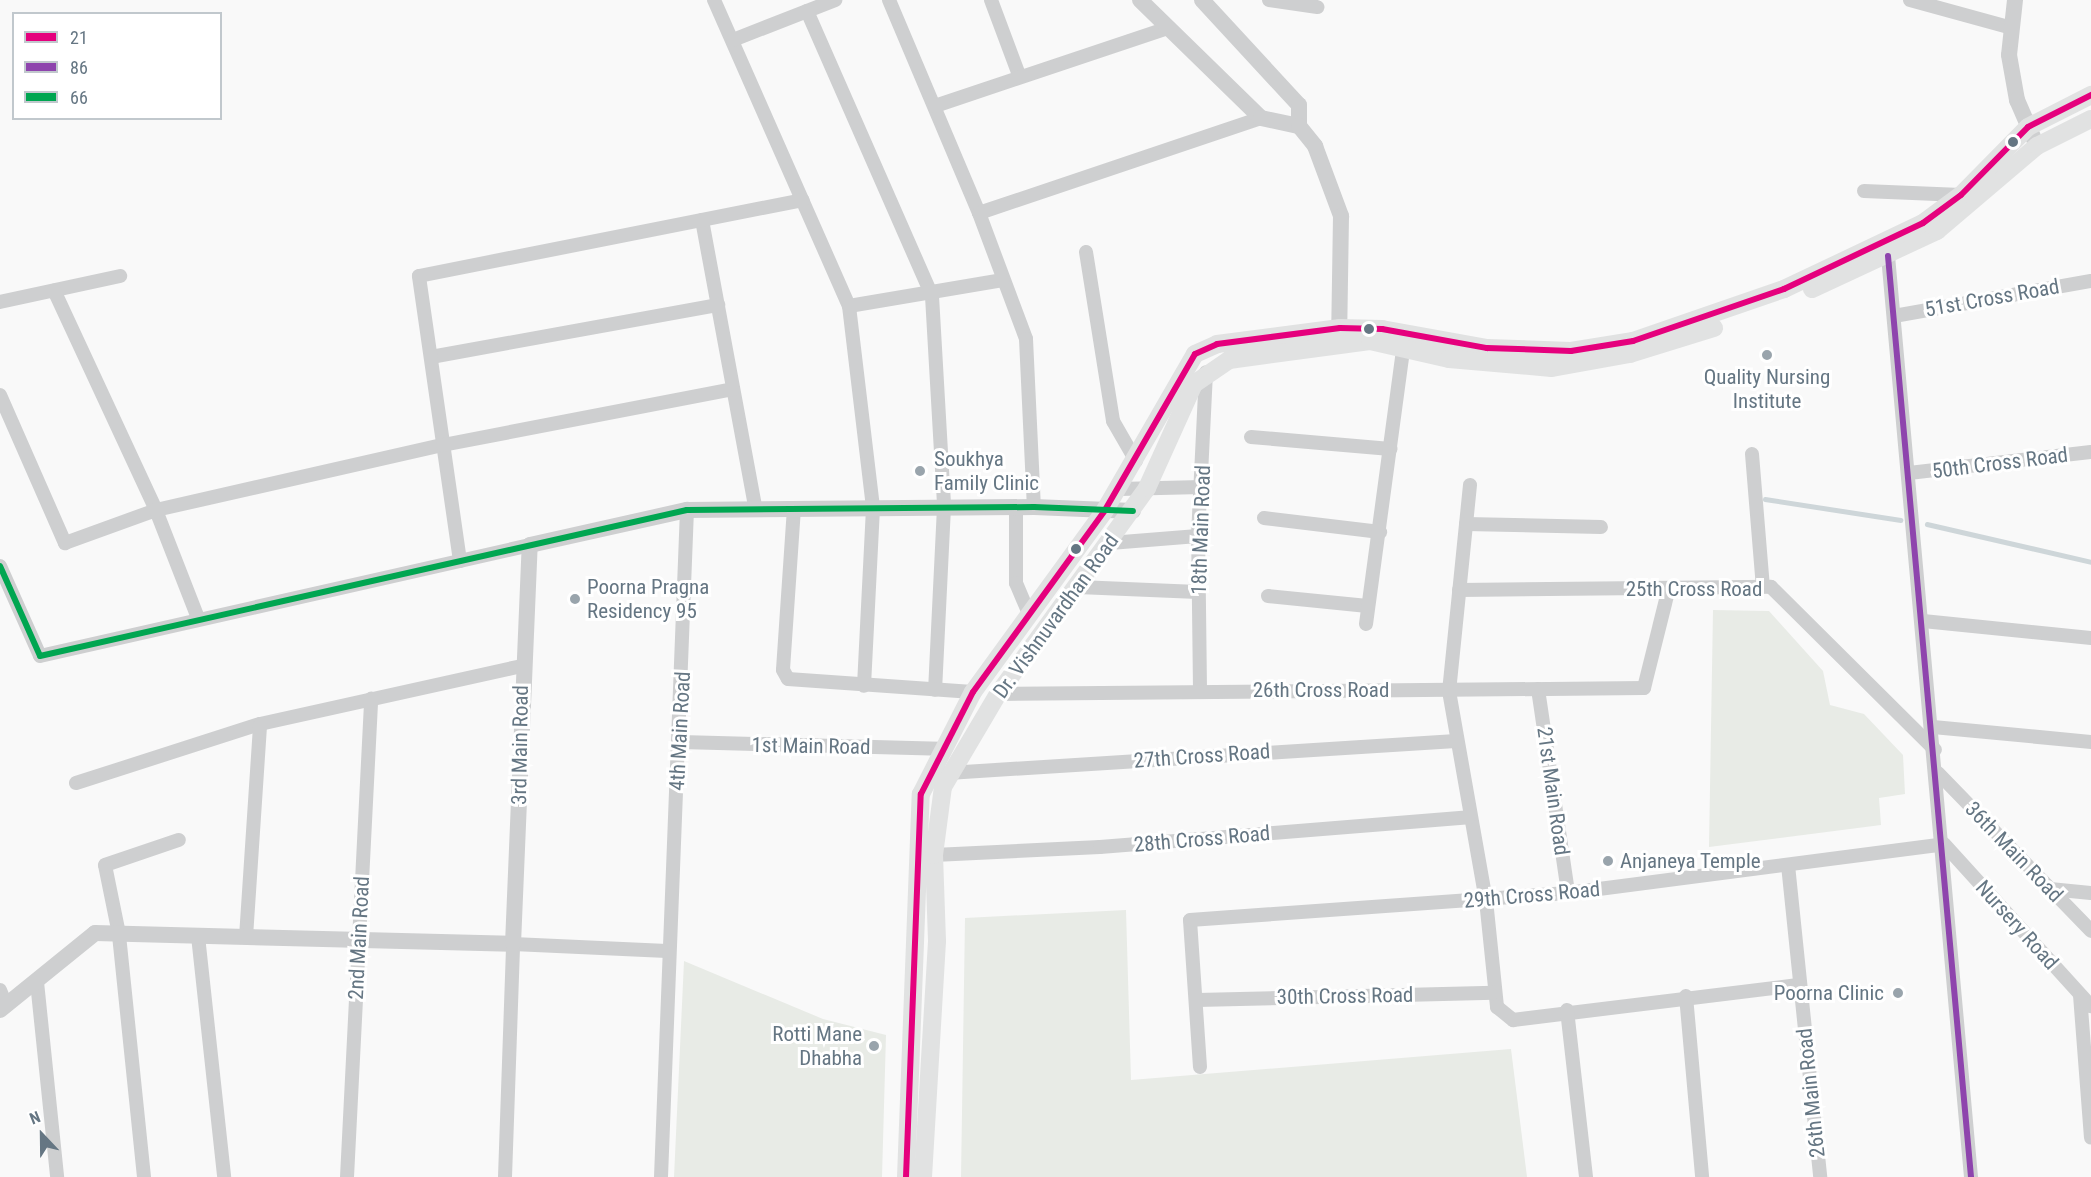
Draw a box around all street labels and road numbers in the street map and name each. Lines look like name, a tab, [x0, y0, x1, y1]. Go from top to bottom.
street label: 51st Cross Road	[1923, 274, 2061, 322]
street label: 50th Cross Road	[1931, 442, 2069, 484]
street label: 18th Main Road	[1186, 465, 1216, 595]
street label: Dr. Vishnuvardhan Road	[988, 529, 1124, 703]
street label: 25th Cross Road	[1626, 576, 1762, 602]
street label: 4th Main Road	[664, 671, 696, 791]
street label: 26th Cross Road	[1253, 677, 1389, 703]
street label: 3rd Main Road	[506, 685, 534, 805]
street label: 21st Main Road	[1532, 725, 1574, 857]
street label: 1st Main Road	[751, 732, 871, 760]
street label: 27th Cross Road	[1133, 739, 1271, 773]
street label: 36th Main Road	[1960, 797, 2068, 907]
street label: 28th Cross Road	[1133, 820, 1271, 858]
street label: Nursery Road	[1970, 875, 2064, 975]
street label: 2nd Main Road	[343, 876, 375, 1000]
street label: 29th Cross Road	[1463, 876, 1601, 914]
street label: 30th Cross Road	[1276, 982, 1414, 1010]
street label: 26th Main Road	[1792, 1027, 1830, 1159]

